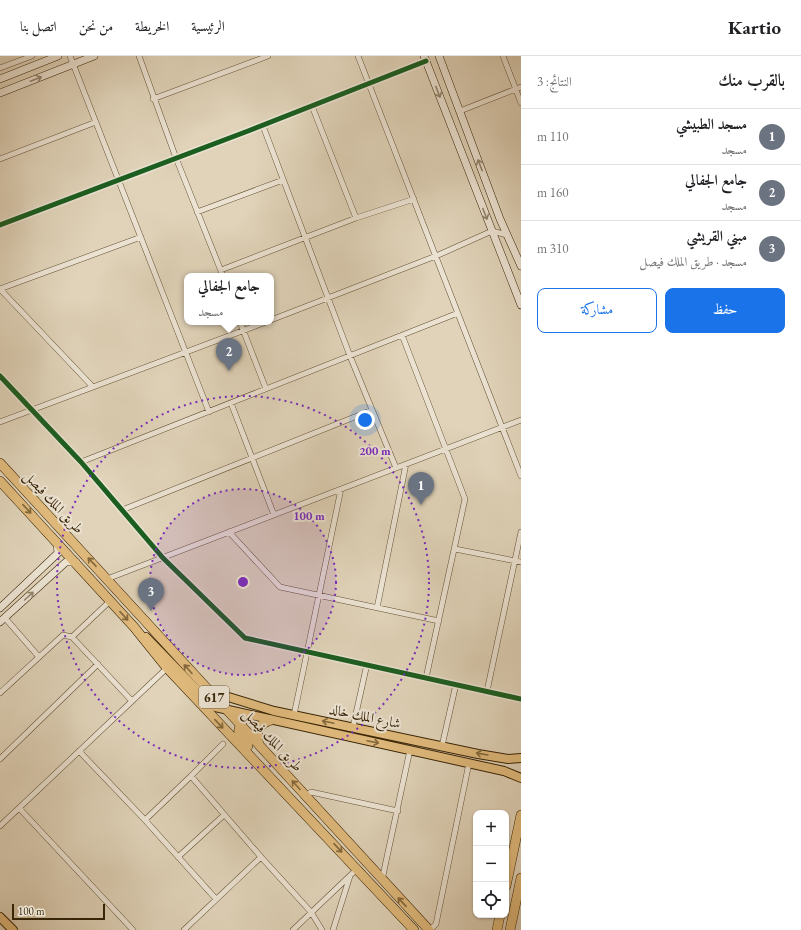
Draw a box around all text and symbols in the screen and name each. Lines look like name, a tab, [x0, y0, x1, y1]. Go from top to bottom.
text: Kartio	[728, 15, 781, 40]
text: اتصل بنا	[20, 17, 57, 35]
text: من نحن	[79, 17, 113, 35]
text: الخريطة	[135, 17, 169, 35]
text: الرئيسية	[191, 17, 225, 35]
text: بالقرب منك	[718, 69, 785, 91]
text: النتائج: 3	[537, 73, 572, 90]
one-way arrow	[30, 74, 42, 82]
one-way arrow	[435, 86, 443, 98]
text: مسجد الطبيشي	[676, 114, 747, 133]
text: 110 m	[537, 128, 568, 145]
text: 1	[769, 128, 775, 145]
text: مسجد	[721, 141, 747, 158]
one-way arrow	[476, 159, 483, 172]
text: جامع الجفالي	[685, 170, 747, 189]
text: 160 m	[537, 184, 568, 201]
text: 2	[769, 184, 775, 201]
text: مسجد	[721, 197, 747, 214]
one-way arrow	[482, 207, 490, 219]
text: مبني القريشي	[686, 226, 747, 245]
text: 310 m	[537, 240, 568, 257]
text: 3	[769, 240, 775, 257]
text: مسجد · طريق الملك فيصل	[639, 253, 747, 270]
popup	[184, 273, 274, 325]
text: جامع الجفالي	[198, 276, 260, 295]
button: مشاركة	[537, 288, 657, 333]
button: حفظ	[665, 288, 785, 333]
text: مسجد	[198, 303, 224, 320]
pin: 2	[216, 338, 242, 371]
your location	[355, 410, 375, 430]
text: 200 m	[359, 443, 391, 459]
street label: طريق الملك فيصل	[19, 467, 88, 539]
pin: 1	[408, 472, 434, 505]
one-way arrow	[22, 504, 31, 515]
text: 100 m	[293, 508, 325, 524]
one-way arrow	[87, 557, 96, 568]
centre of rings	[236, 575, 250, 589]
pin: 3	[138, 578, 164, 611]
one-way arrow	[24, 592, 34, 601]
one-way arrow	[119, 611, 128, 621]
one-way arrow	[184, 664, 193, 674]
road number: 617	[199, 686, 229, 708]
street label: شارع الملك خالد	[327, 700, 402, 735]
street label: طريق الملك فيصل	[238, 705, 307, 777]
one-way arrow	[322, 717, 335, 725]
one-way arrow	[214, 719, 224, 729]
one-way arrow	[367, 739, 380, 747]
one-way arrow	[476, 750, 489, 758]
one-way arrow	[292, 780, 301, 790]
map controls	[473, 810, 509, 918]
button: +	[473, 810, 509, 846]
one-way arrow	[333, 843, 343, 853]
button: −	[473, 846, 509, 882]
button: locate	[473, 882, 509, 918]
one-way arrow	[397, 897, 407, 907]
scale bar	[12, 902, 105, 921]
text: 100 m	[18, 904, 45, 918]

